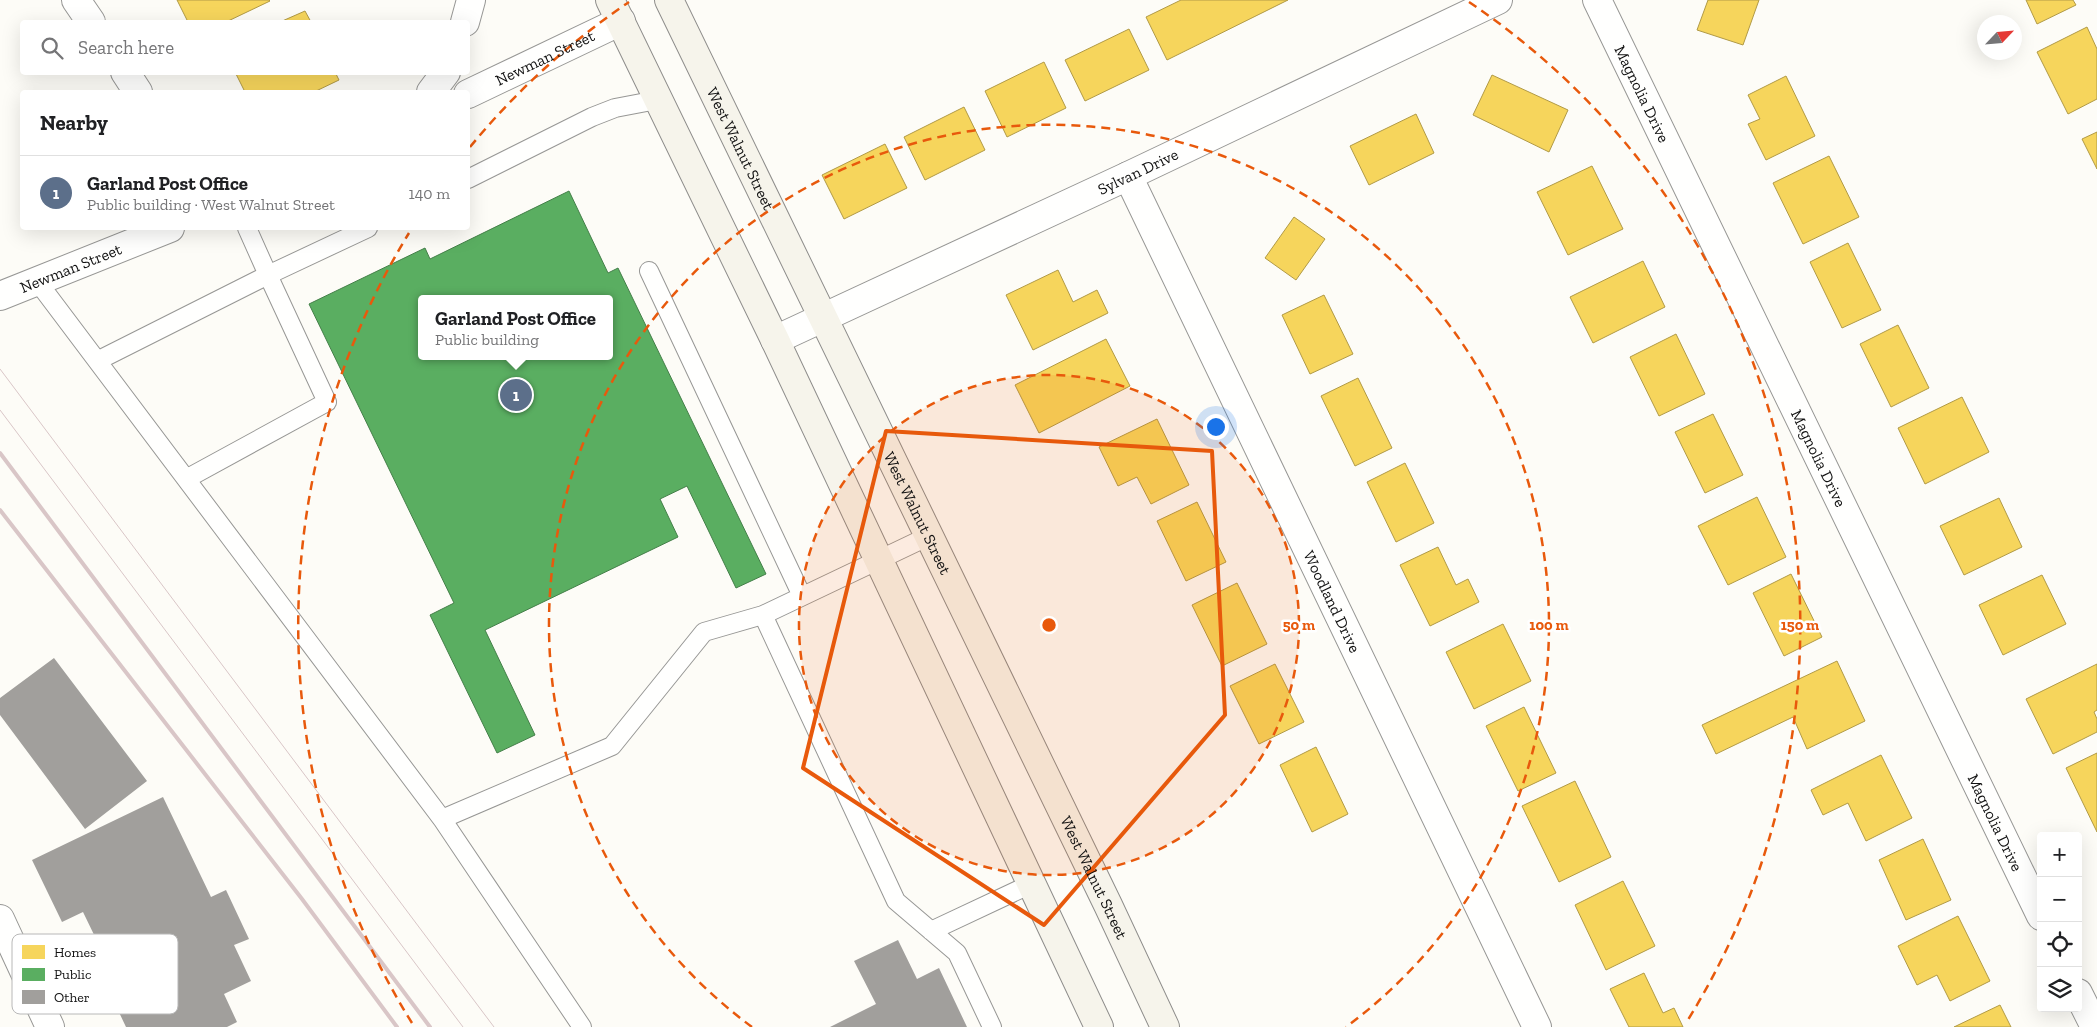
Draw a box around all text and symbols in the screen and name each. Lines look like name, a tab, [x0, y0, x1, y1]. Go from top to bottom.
north arrow	[1977, 15, 2022, 60]
search box	[20, 20, 470, 75]
street label: Newman Street	[492, 26, 597, 89]
icon: search	[38, 34, 66, 62]
text: Search here	[78, 36, 174, 59]
street label: Magnolia Drive	[1611, 42, 1674, 145]
street label: West Walnut Street	[703, 84, 779, 213]
text: Nearby	[40, 110, 108, 135]
street label: Sylvan Drive	[1094, 144, 1181, 198]
text: Garland Post Office	[87, 172, 248, 195]
text: 1	[53, 184, 59, 203]
text: 140 m	[409, 184, 450, 203]
text: Public building · West Walnut Street	[87, 195, 335, 214]
street label: Newman Street	[17, 239, 124, 297]
popup	[418, 295, 613, 360]
text: Garland Post Office	[435, 307, 596, 330]
text: Public building	[435, 330, 539, 349]
pin: 1	[500, 376, 532, 414]
street label: Magnolia Drive	[1787, 406, 1851, 510]
your location	[1203, 414, 1229, 440]
street label: West Walnut Street	[880, 448, 956, 577]
street label: Woodland Drive	[1300, 547, 1365, 655]
centre of rings	[1040, 616, 1058, 634]
text: 50 m	[1283, 616, 1315, 634]
text: 100 m	[1529, 616, 1569, 634]
text: 150 m	[1781, 616, 1819, 634]
street label: Magnolia Drive	[1964, 771, 2027, 874]
street label: West Walnut Street	[1057, 813, 1132, 942]
map controls	[2037, 832, 2082, 1012]
button: +	[2037, 832, 2082, 877]
button: −	[2037, 877, 2082, 922]
button: locate	[2037, 922, 2082, 967]
legend	[12, 934, 178, 1014]
text: Homes	[54, 944, 96, 961]
text: Public	[54, 966, 91, 983]
button: layers	[2037, 967, 2082, 1012]
text: Other	[54, 989, 90, 1006]

